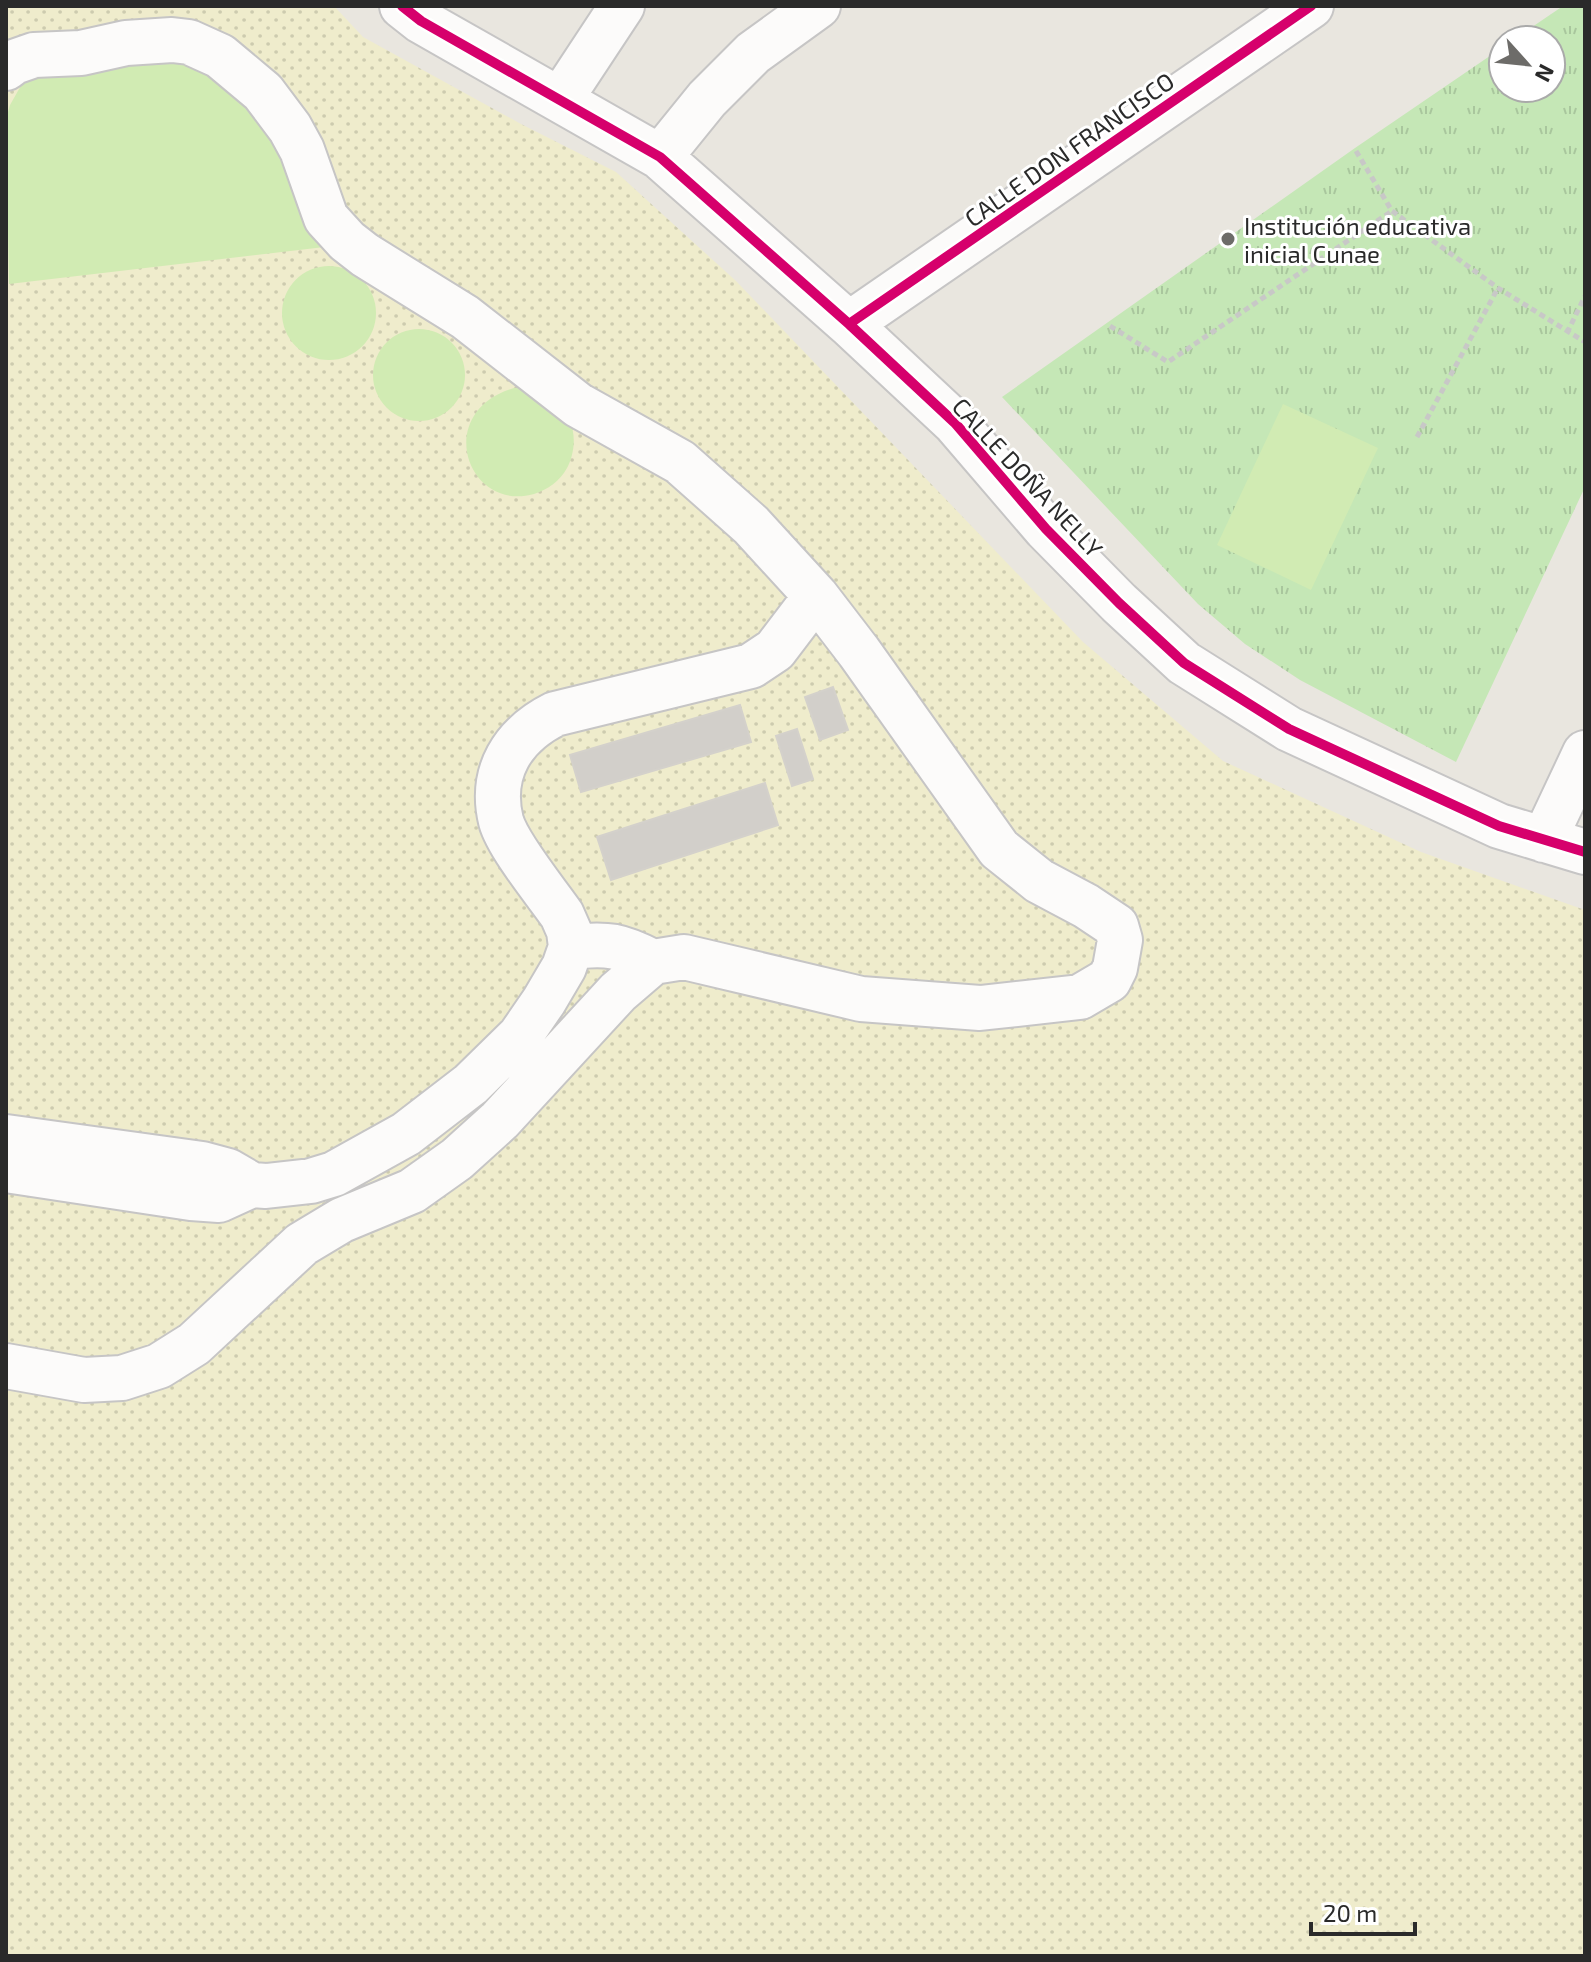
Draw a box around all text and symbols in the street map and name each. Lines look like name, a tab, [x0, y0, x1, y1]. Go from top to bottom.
north arrow	[1487, 24, 1567, 104]
text: N	[1531, 61, 1561, 87]
street label: CALLE DON FRANCISCO	[959, 66, 1179, 232]
place label: Institución educativa inicial Cunae	[1244, 211, 1471, 268]
marker: Institución educativa inicial Cunae	[1219, 230, 1237, 248]
street label: CALLE DOÑA NELLY	[947, 391, 1109, 563]
scale bar	[1311, 1886, 1415, 1936]
text: 20 m	[1323, 1898, 1377, 1927]

